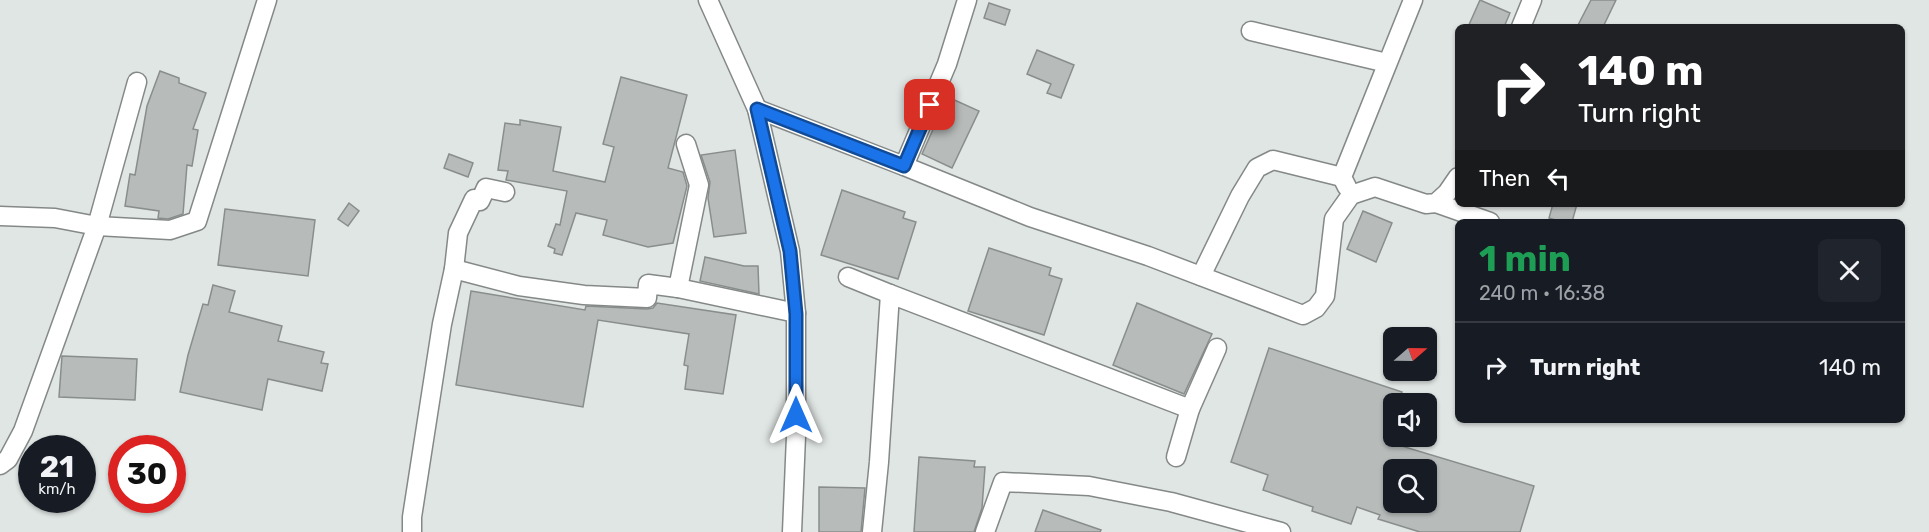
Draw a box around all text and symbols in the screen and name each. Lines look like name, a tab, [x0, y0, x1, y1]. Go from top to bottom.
text: 140 m	[1578, 46, 1704, 96]
icon: right	[1479, 48, 1557, 126]
pin	[904, 79, 955, 130]
icon: arrive	[913, 88, 946, 121]
text: Turn right	[1578, 97, 1701, 129]
icon: left	[1542, 162, 1575, 195]
text: Then	[1479, 165, 1530, 192]
text: 1 min	[1479, 237, 1571, 280]
button: close	[1818, 239, 1881, 302]
text: 240 m · 16:38	[1479, 281, 1605, 305]
north arrow	[1383, 327, 1437, 381]
map controls	[1383, 327, 1437, 513]
icon: right	[1479, 351, 1512, 384]
text: Turn right	[1530, 354, 1640, 381]
text: 140 m	[1819, 354, 1881, 381]
position arrow	[764, 383, 828, 447]
button: sound	[1383, 393, 1437, 447]
speed limit sign: 30	[108, 435, 186, 513]
text: 21	[40, 449, 74, 485]
button: search	[1383, 459, 1437, 513]
text: km/h	[38, 480, 76, 498]

